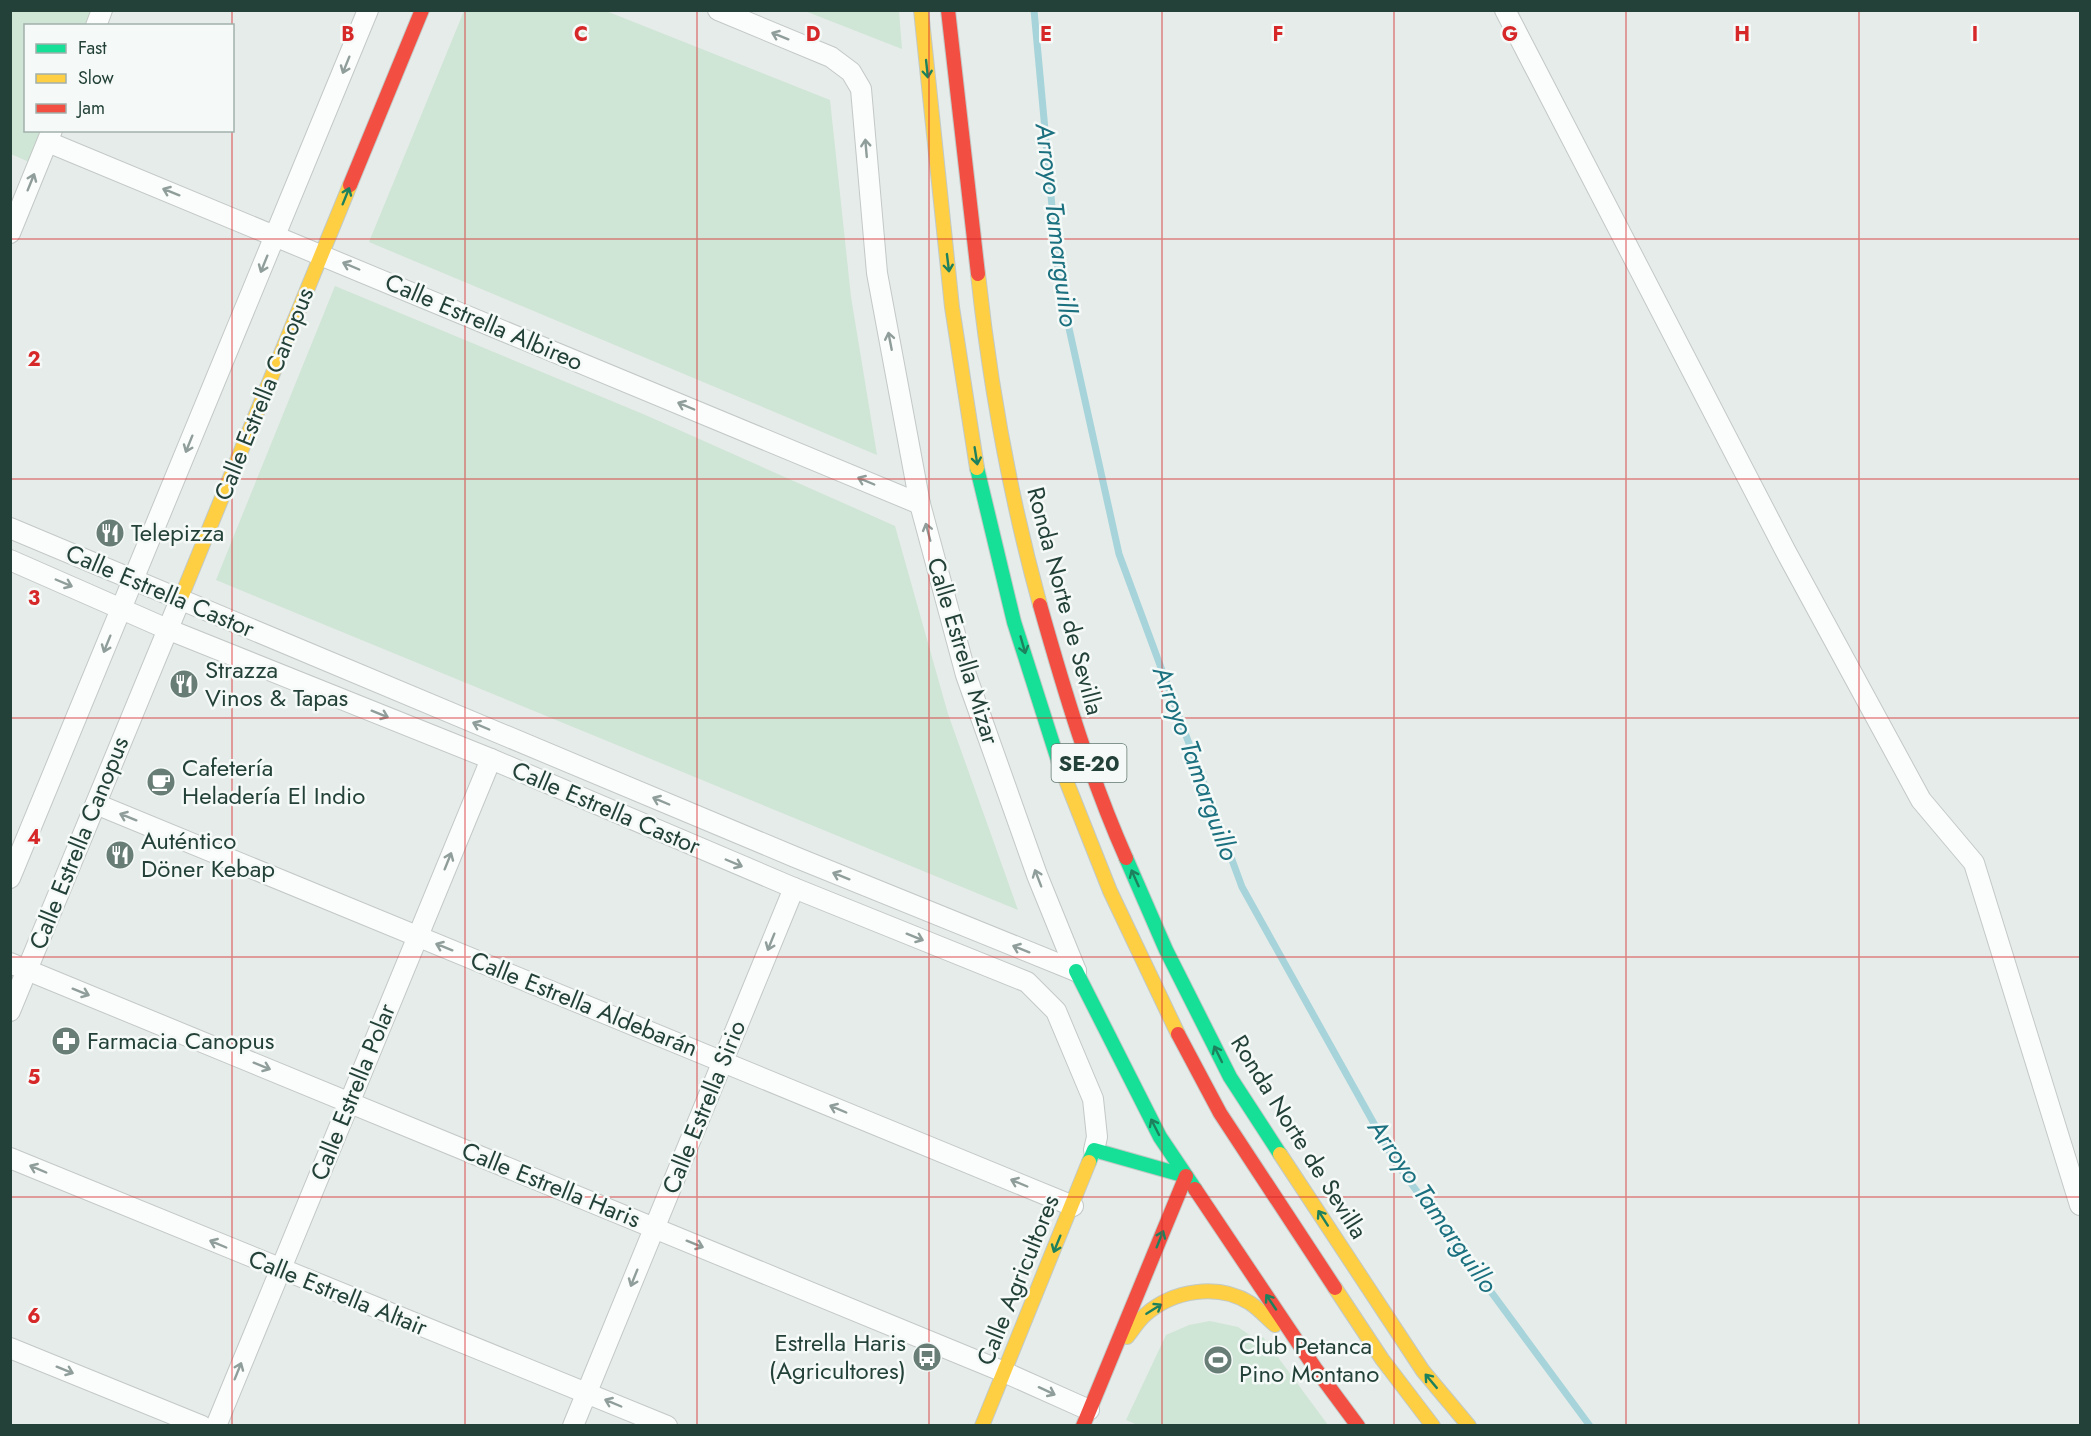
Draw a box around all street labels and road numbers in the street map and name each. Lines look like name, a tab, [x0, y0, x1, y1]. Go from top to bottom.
street label: Calle Estrella Albireo	[380, 264, 589, 379]
street label: Calle Estrella Canopus	[205, 282, 322, 506]
street label: Ronda Norte de Sevilla	[1018, 483, 1113, 719]
street label: Calle Estrella Castor	[60, 535, 261, 646]
street label: Calle Estrella Mizar	[918, 553, 1009, 749]
street label: Calle Estrella Canopus	[20, 731, 137, 955]
road number: SE-20	[1052, 744, 1126, 782]
street label: Calle Estrella Castor	[506, 752, 707, 863]
street label: Calle Estrella Aldebarán	[465, 942, 703, 1065]
street label: Calle Estrella Polar	[301, 997, 404, 1186]
street label: Calle Estrella Sirio	[653, 1015, 754, 1199]
street label: Ronda Norte de Sevilla	[1222, 1028, 1376, 1245]
street label: Calle Estrella Haris	[457, 1133, 646, 1236]
street label: Calle Agricultores	[967, 1189, 1068, 1370]
street label: Calle Estrella Altair	[243, 1241, 434, 1345]

